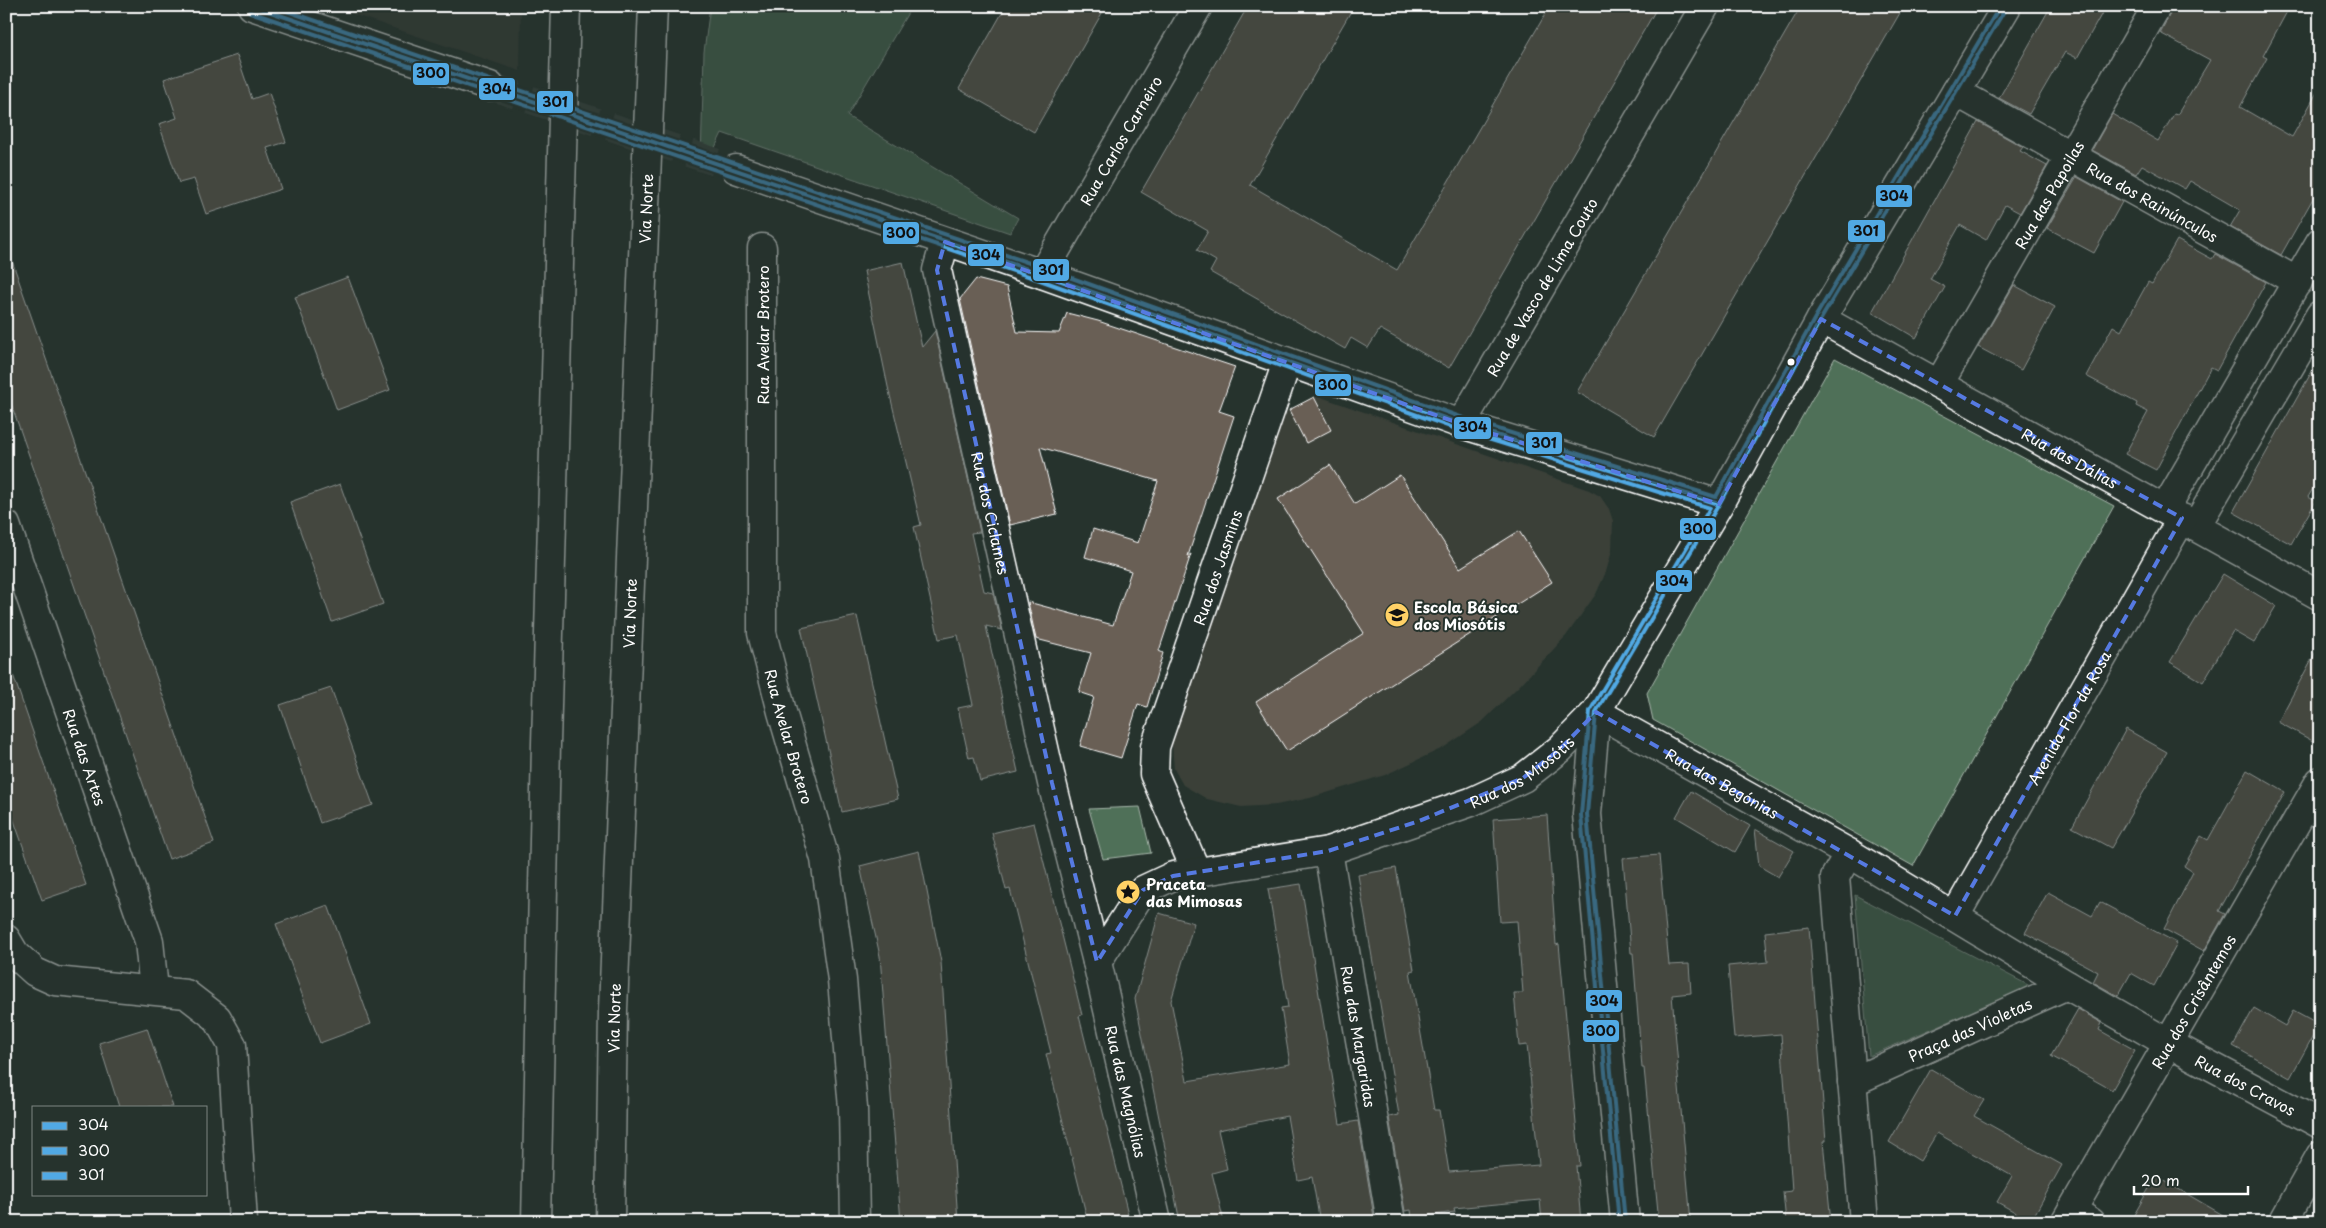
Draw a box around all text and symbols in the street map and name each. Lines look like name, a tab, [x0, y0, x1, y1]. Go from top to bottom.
line badge: 300	[412, 62, 450, 86]
text: 300	[416, 62, 446, 83]
street label: Rua Carlos Carneiro	[1073, 71, 1167, 209]
line badge: 304	[478, 77, 516, 101]
text: 304	[482, 78, 512, 99]
line badge: 301	[536, 90, 574, 114]
text: 301	[542, 91, 568, 112]
street label: Rua das Papoilas	[2008, 136, 2089, 253]
street label: Rua dos Rainúnculos	[2083, 155, 2223, 247]
street label: Via Norte	[632, 173, 658, 244]
line badge: 304	[1875, 184, 1913, 208]
text: 304	[1879, 185, 1909, 206]
street label: Rua de Vasco de Lima Couto	[1480, 193, 1602, 380]
line badge: 301	[1847, 219, 1886, 243]
text: 301	[1853, 220, 1879, 241]
line badge: 300	[882, 221, 920, 245]
text: 300	[886, 222, 916, 243]
line badge: 304	[967, 243, 1005, 267]
text: 304	[971, 244, 1001, 265]
line badge: 301	[1032, 258, 1070, 282]
text: 301	[1038, 259, 1064, 280]
street label: Rua Avelar Brotero	[751, 265, 774, 405]
unlabelled marker	[1786, 357, 1796, 367]
line badge: 300	[1314, 373, 1352, 397]
text: 300	[1318, 374, 1348, 395]
line badge: 304	[1453, 416, 1492, 440]
text: 304	[1458, 416, 1488, 437]
street label: Rua das Dálias	[2018, 421, 2123, 493]
line badge: 301	[1525, 431, 1563, 455]
text: 301	[1531, 432, 1557, 453]
street label: Rua dos Ciclames	[966, 449, 1016, 577]
street label: Rua dos Jasmins	[1186, 506, 1247, 628]
line badge: 300	[1679, 517, 1717, 541]
text: 300	[1683, 518, 1713, 539]
line badge: 304	[1655, 569, 1693, 593]
text: 304	[1659, 570, 1689, 591]
street label: Via Norte	[616, 578, 642, 649]
place label: Escola Básica dos Miosótis	[1414, 595, 1519, 635]
school or university icon: Escola Básica dos Miosótis	[1384, 602, 1410, 628]
street label: Avenida Flor da Rosa	[2021, 645, 2116, 788]
street label: Rua Avelar Brotero	[760, 666, 820, 807]
street label: Rua das Artes	[58, 705, 113, 808]
street label: Rua dos Miosótis	[1465, 730, 1579, 813]
street label: Rua das Begónias	[1662, 742, 1784, 824]
place label: Praceta das Mimosas	[1146, 872, 1242, 912]
place icon: Praceta das Mimosas	[1115, 879, 1141, 905]
street label: Rua dos Crisântemos	[2145, 930, 2241, 1073]
street label: Rua das Margaridas	[1336, 964, 1383, 1109]
street label: Via Norte	[601, 983, 626, 1053]
line badge: 304	[1585, 989, 1623, 1013]
text: 304	[1589, 990, 1619, 1011]
street label: Praça das Violetas	[1904, 991, 2035, 1067]
line badge: 300	[1582, 1019, 1620, 1043]
text: 300	[1586, 1020, 1616, 1041]
street label: Rua das Magnólias	[1100, 1023, 1153, 1160]
street label: Rua dos Cravos	[2191, 1048, 2300, 1121]
legend	[32, 1106, 208, 1196]
text: 304	[78, 1112, 109, 1135]
text: 300	[78, 1138, 110, 1161]
text: 301	[78, 1162, 105, 1185]
scale bar	[2134, 1163, 2247, 1195]
text: 20 m	[2141, 1168, 2180, 1191]

